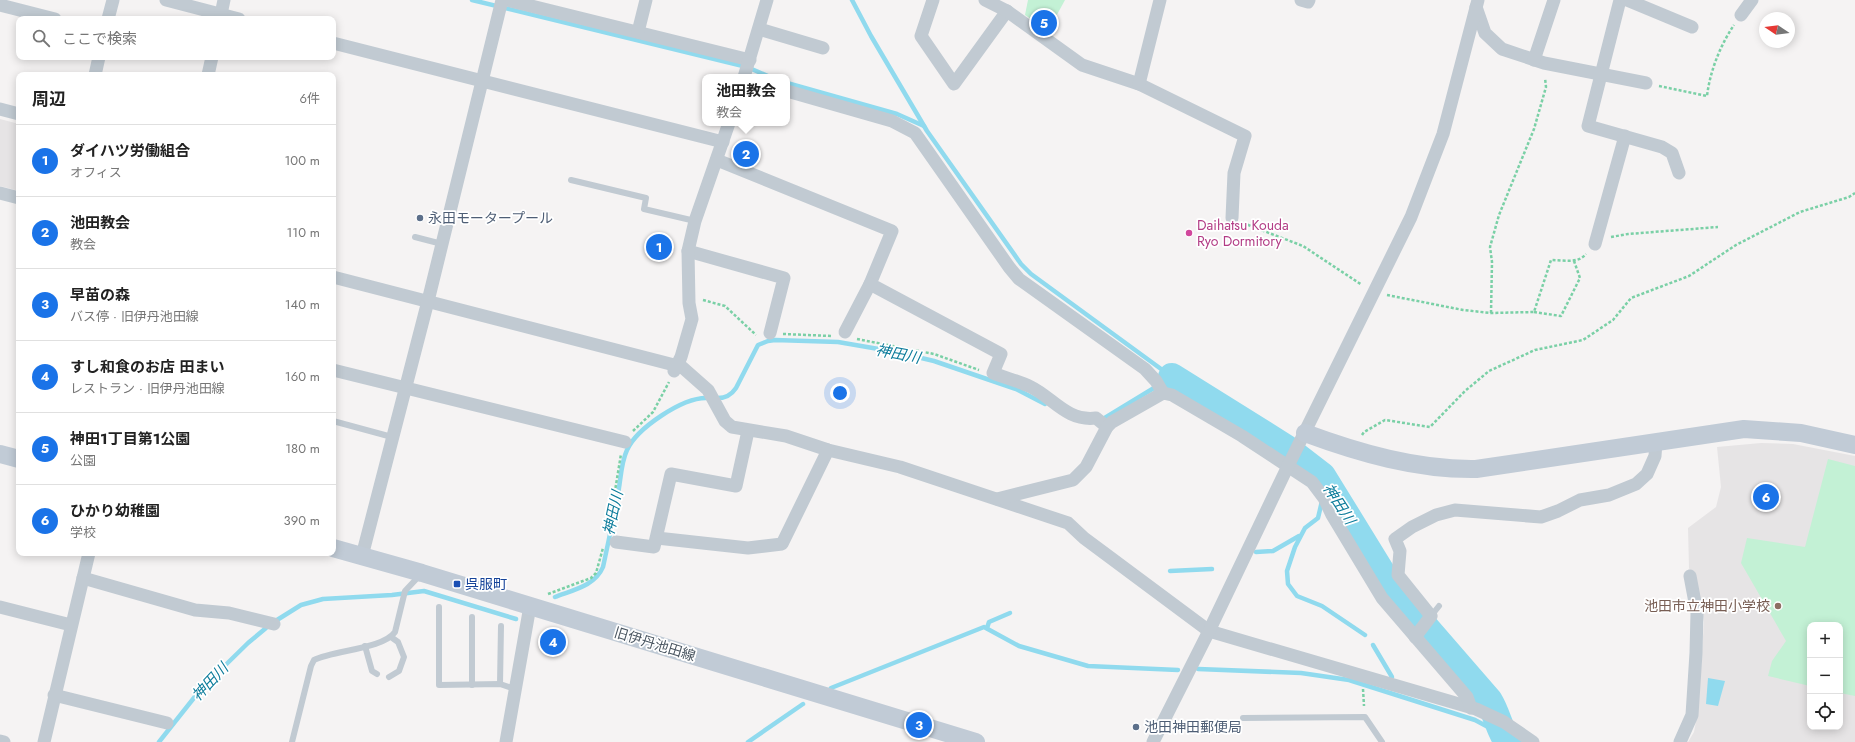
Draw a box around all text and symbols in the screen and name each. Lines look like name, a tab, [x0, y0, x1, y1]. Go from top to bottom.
pin: 5	[1031, 8, 1057, 38]
north arrow	[1759, 12, 1795, 48]
search box	[16, 16, 336, 60]
icon: search	[30, 27, 52, 49]
text: ここで検索	[62, 28, 137, 50]
popup	[702, 74, 790, 126]
text: 池田教会	[716, 80, 776, 102]
text: 周辺	[32, 87, 66, 111]
text: 6件	[300, 89, 320, 108]
text: 教会	[716, 103, 742, 122]
pin: 2	[733, 139, 759, 169]
text: ダイハツ労働組合	[70, 140, 190, 162]
text: 1	[42, 151, 48, 170]
text: 100 m	[285, 151, 320, 170]
text: オフィス	[70, 163, 122, 182]
place label: 永田モータープール	[428, 208, 553, 228]
text: 池田教会	[70, 212, 130, 234]
marker: 永田モータープール	[415, 213, 425, 223]
place label: Daihatsu Kouda Ryo Dormitory	[1197, 215, 1289, 251]
text: 2	[41, 223, 49, 242]
text: 110 m	[286, 223, 320, 242]
marker: Daihatsu Kouda Ryo Dormitory	[1184, 228, 1194, 238]
pin: 1	[646, 232, 672, 262]
text: 教会	[70, 235, 96, 254]
text: 早苗の森	[70, 284, 130, 306]
text: 3	[41, 295, 49, 314]
text: 140 m	[285, 295, 320, 314]
text: バス停 · 旧伊丹池田線	[70, 307, 199, 326]
water label: 神田川	[874, 339, 924, 369]
text: すし和食のお店 田まい	[70, 356, 225, 378]
text: 4	[40, 367, 50, 386]
text: 160 m	[285, 367, 320, 386]
text: レストラン · 旧伊丹池田線	[70, 379, 225, 398]
your location	[830, 383, 850, 403]
text: 神田1丁目第1公園	[70, 428, 190, 450]
text: 5	[41, 439, 49, 458]
text: 180 m	[285, 439, 320, 458]
text: 公園	[70, 451, 96, 470]
water label: 神田川	[1318, 479, 1362, 531]
pin: 6	[1753, 482, 1779, 512]
water label: 神田川	[598, 487, 629, 537]
text: ひかり幼稚園	[70, 500, 160, 522]
text: 6	[41, 511, 49, 530]
text: 390 m	[284, 511, 320, 530]
text: 学校	[70, 523, 96, 542]
place label: 呉服町	[465, 574, 507, 594]
marker: 呉服町	[452, 579, 462, 589]
place label: 池田市立神田小学校	[1644, 596, 1770, 616]
marker: 池田市立神田小学校	[1773, 601, 1783, 611]
street label: 旧伊丹池田線	[612, 622, 698, 666]
map controls	[1807, 622, 1843, 730]
button: +	[1807, 622, 1843, 658]
pin: 4	[540, 627, 566, 657]
water label: 神田川	[187, 657, 235, 706]
button: −	[1807, 658, 1843, 694]
button: locate	[1807, 694, 1843, 730]
pin: 3	[906, 710, 932, 740]
place label: 池田神田郵便局	[1144, 717, 1242, 737]
marker: 池田神田郵便局	[1131, 722, 1141, 732]

